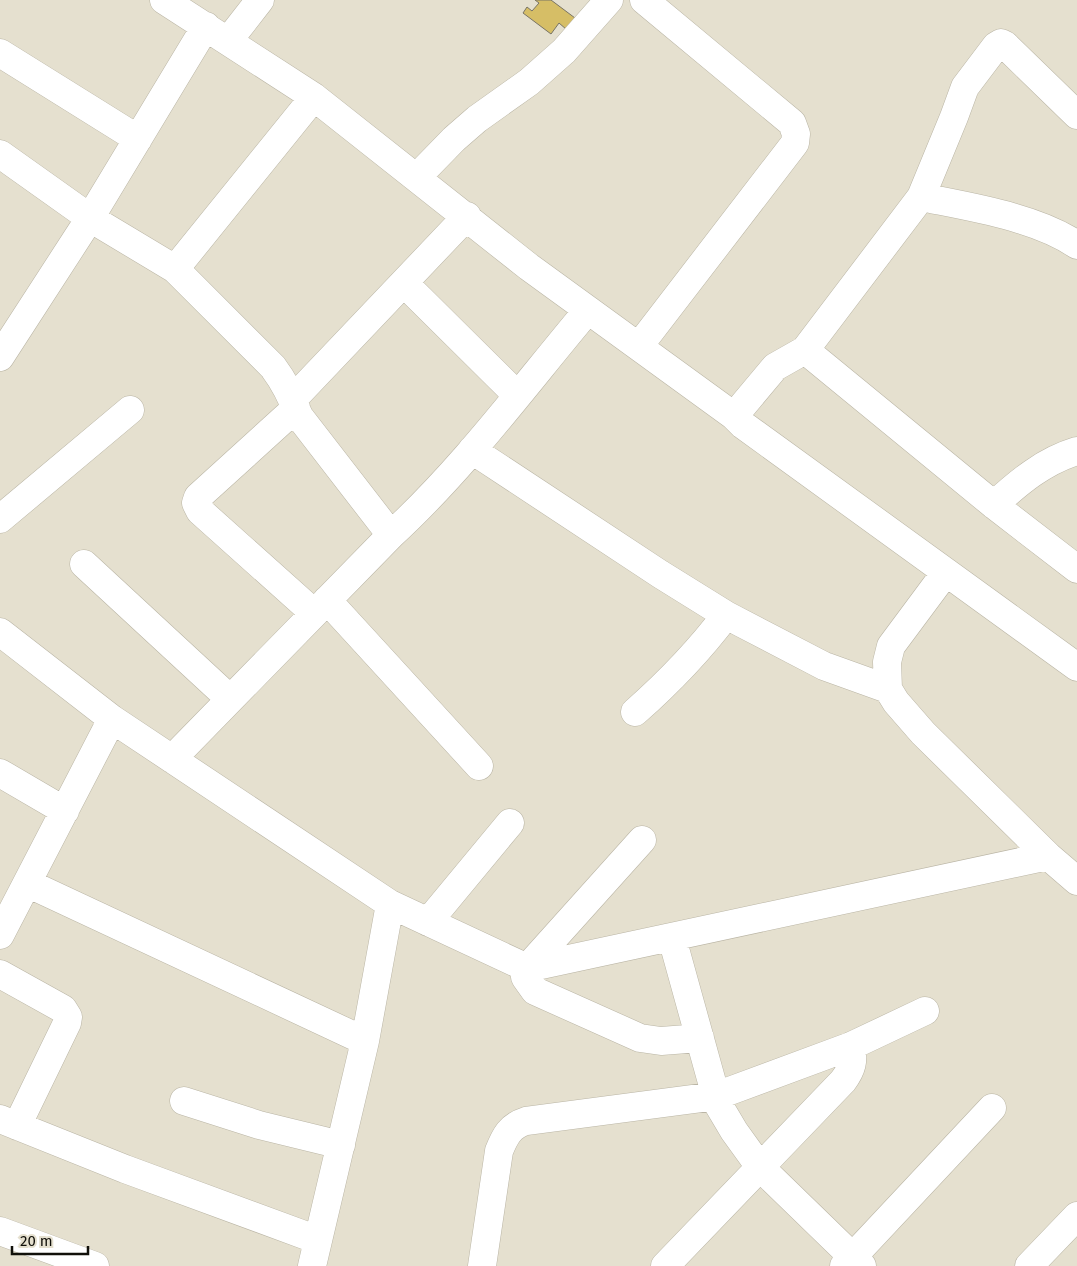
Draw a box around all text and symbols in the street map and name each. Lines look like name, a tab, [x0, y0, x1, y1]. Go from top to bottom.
scale bar	[12, 1224, 89, 1256]
text: 20 m	[20, 1232, 53, 1250]

